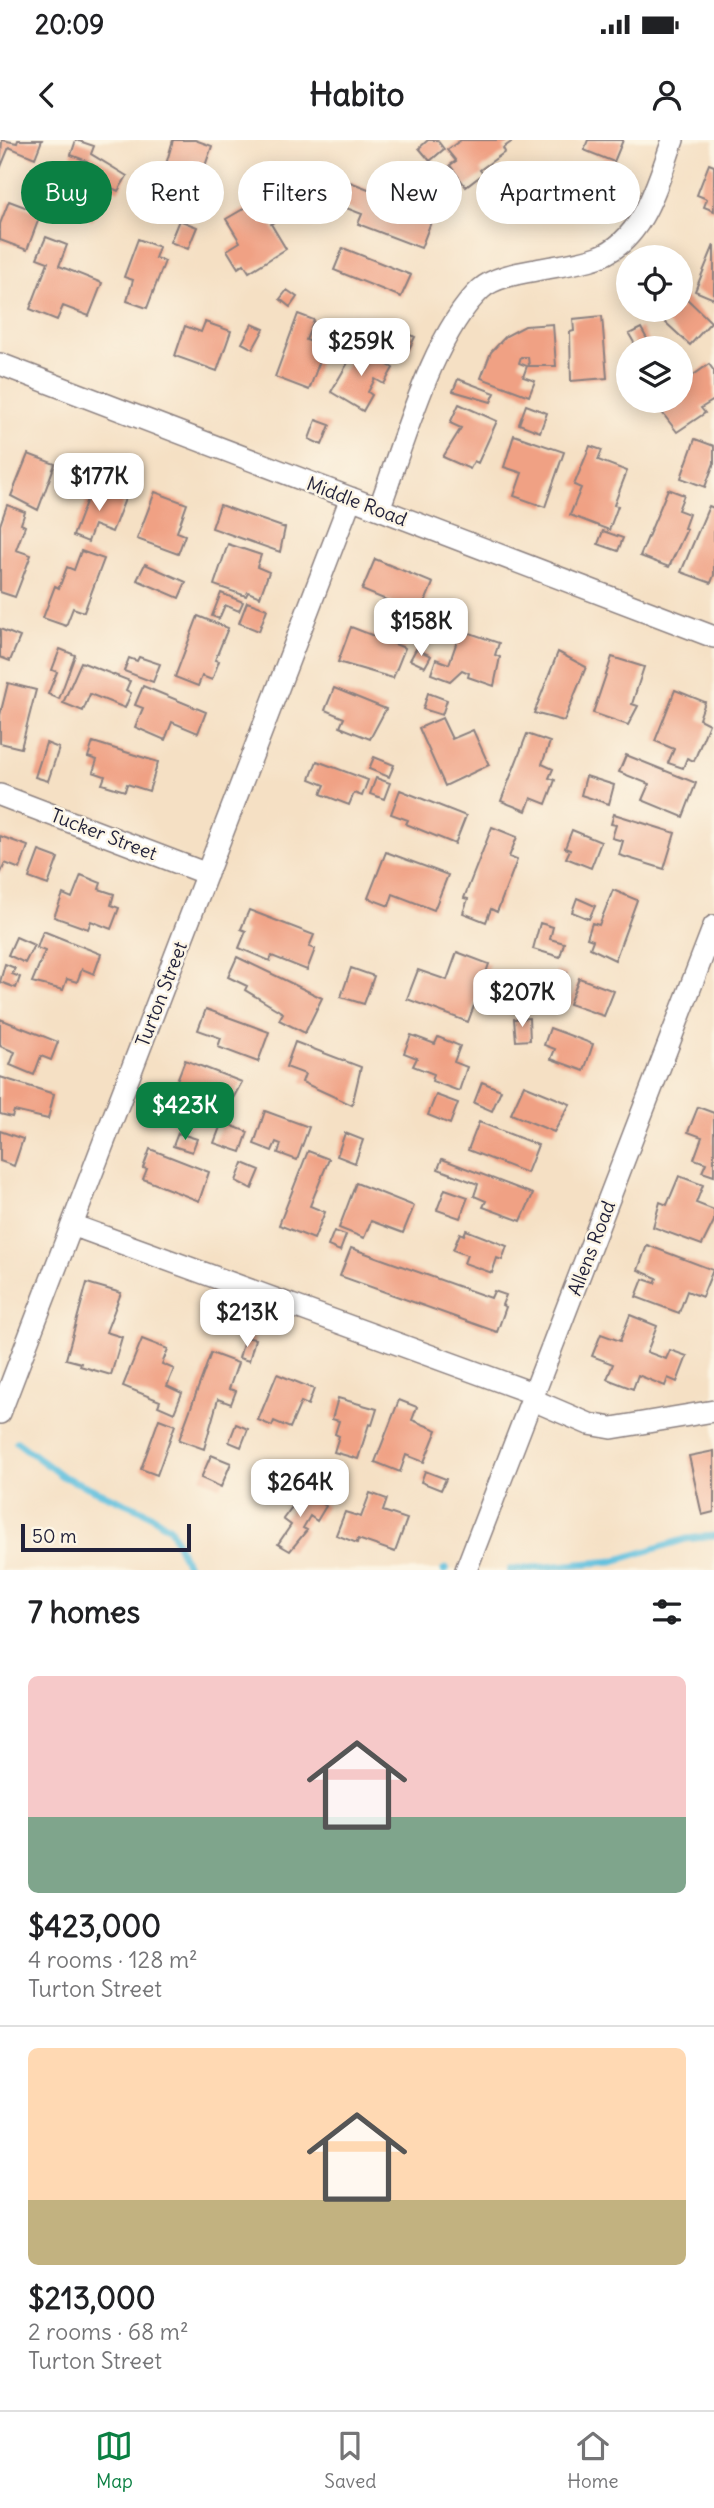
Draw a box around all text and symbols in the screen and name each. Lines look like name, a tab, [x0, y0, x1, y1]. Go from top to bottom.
text: 20:09	[35, 8, 104, 41]
text: Habito	[310, 74, 404, 115]
icon: back	[28, 76, 66, 114]
icon: person	[648, 76, 686, 114]
chip: Buy	[21, 161, 112, 224]
chip: Rent	[126, 161, 224, 224]
chip: Filters	[238, 161, 352, 224]
chip: New	[366, 161, 462, 224]
chip: Apartment	[476, 161, 640, 224]
map controls	[616, 245, 693, 413]
button: locate	[616, 245, 693, 322]
pin: $259K	[312, 318, 410, 378]
text: $259K	[328, 326, 394, 355]
button: layers	[616, 336, 693, 413]
pin: $177K	[50, 454, 148, 513]
text: $177K	[70, 461, 128, 490]
street label: Middle Road	[303, 471, 411, 531]
pin: $158K	[372, 598, 470, 658]
text: $158K	[390, 606, 452, 635]
street label: Tucker Street	[47, 803, 161, 865]
street label: Turton Street	[130, 938, 192, 1050]
pin: $207K	[473, 970, 571, 1029]
text: $207K	[489, 977, 555, 1006]
pin: $423K	[136, 1082, 234, 1142]
text: $423K	[152, 1090, 218, 1119]
street label: Allens Road	[562, 1197, 620, 1299]
pin: $213K	[198, 1290, 296, 1349]
text: $213K	[216, 1297, 278, 1326]
pin: $264K	[251, 1460, 349, 1519]
text: $264K	[267, 1467, 333, 1496]
scale bar	[21, 1521, 191, 1553]
text: 50 m	[32, 1524, 77, 1548]
text: 7 homes	[28, 1593, 140, 1631]
icon: filters	[648, 1593, 686, 1631]
icon: home	[294, 1722, 420, 1848]
text: $423,000	[28, 1907, 161, 1945]
text: 4 rooms · 128 m²	[28, 1945, 198, 1974]
text: Turton Street	[28, 1974, 162, 2003]
icon: home	[294, 2094, 420, 2220]
text: $213,000	[28, 2279, 156, 2317]
text: 2 rooms · 68 m²	[28, 2317, 189, 2346]
text: Turton Street	[28, 2346, 162, 2375]
tab: Map	[95, 2427, 133, 2493]
tab: Saved	[324, 2427, 376, 2493]
tab: Home	[567, 2427, 619, 2493]

